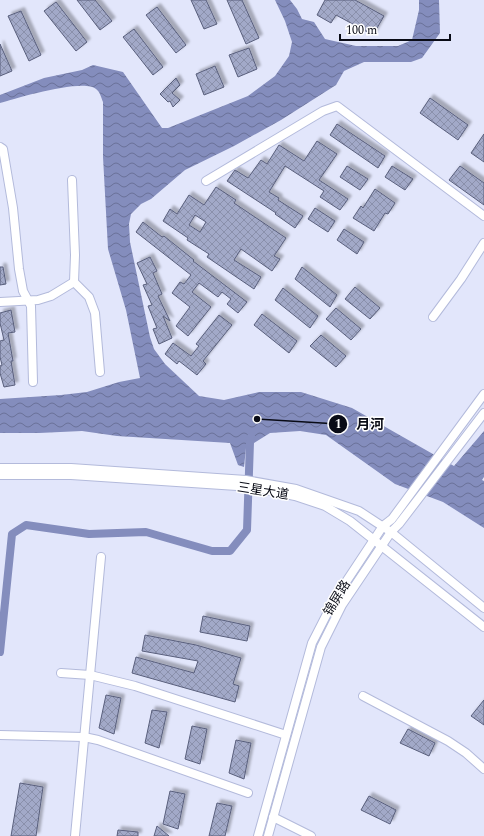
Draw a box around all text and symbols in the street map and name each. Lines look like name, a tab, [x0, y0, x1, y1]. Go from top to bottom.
scale bar	[340, 16, 450, 42]
text: 100 m	[346, 21, 377, 40]
callout: 月河	[328, 411, 392, 437]
text: 月河	[356, 414, 384, 435]
text: 1	[335, 415, 341, 434]
street label: 三星大道	[236, 477, 290, 505]
street label: 锦屏路	[318, 576, 356, 620]

